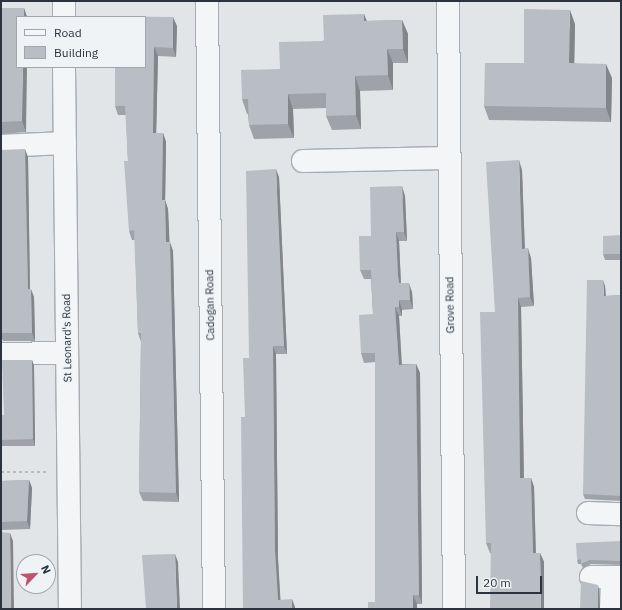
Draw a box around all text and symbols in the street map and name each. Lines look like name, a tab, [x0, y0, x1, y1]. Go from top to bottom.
legend	[16, 16, 146, 68]
text: Road	[54, 25, 82, 40]
text: Building	[54, 45, 98, 60]
street label: Cadogan Road	[203, 269, 217, 341]
street label: Grove Road	[443, 276, 457, 334]
street label: St Leonard's Road	[60, 293, 74, 383]
north arrow	[16, 554, 56, 594]
text: N	[38, 563, 54, 576]
scale bar	[478, 568, 544, 594]
text: 20 m	[483, 575, 511, 590]

